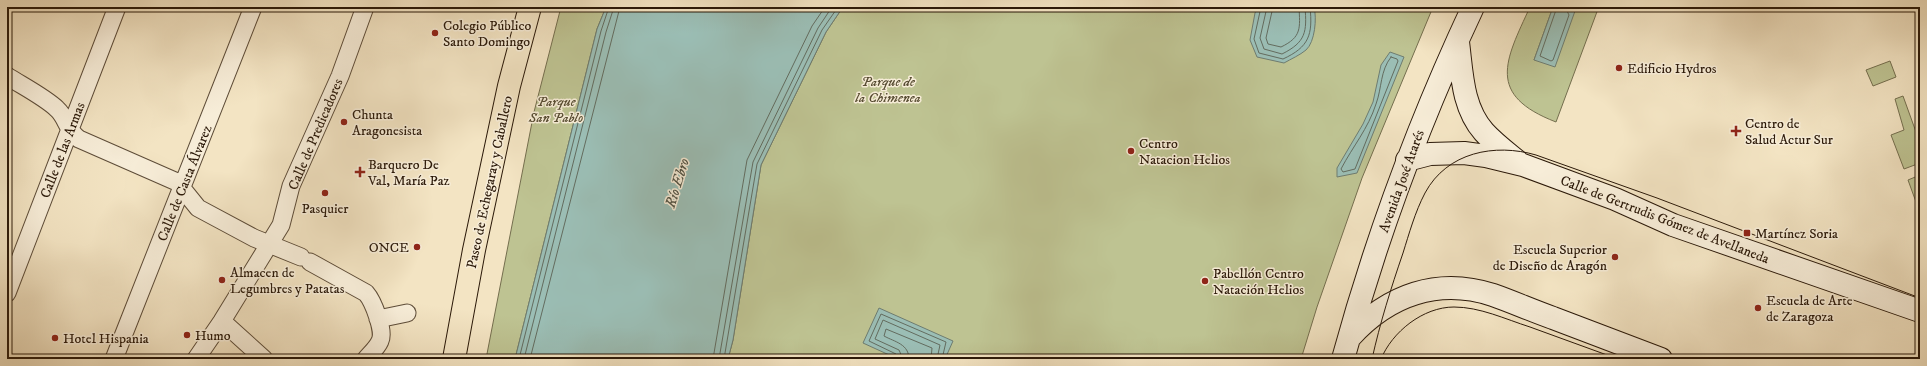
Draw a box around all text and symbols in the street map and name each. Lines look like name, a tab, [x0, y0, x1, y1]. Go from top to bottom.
place label: Colegio Público Santo Domingo	[443, 17, 531, 51]
marker: Colegio Público Santo Domingo	[430, 28, 440, 38]
place label: Edificio Hydros	[1627, 60, 1717, 78]
marker: Edificio Hydros	[1614, 63, 1624, 73]
park label: Parque de la Chimenea	[854, 73, 921, 107]
street label: Calle de Predicadores	[284, 76, 348, 193]
park label: Parque San Pablo	[528, 93, 583, 127]
street label: Paseo de Echegaray y Caballero	[463, 94, 517, 270]
street label: Calle de las Armas	[36, 100, 90, 201]
place label: Chunta Aragonesista	[352, 106, 422, 140]
place label: Centro de Salud Actur Sur	[1745, 115, 1834, 149]
marker: Chunta Aragonesista	[339, 117, 349, 127]
street label: Calle de Casta Álvarez	[153, 123, 216, 244]
marker: Centro de Salud Actur Sur	[1730, 125, 1742, 137]
street label: Avenida José Atarés	[1375, 127, 1429, 235]
place label: Centro Natacion Helios	[1139, 135, 1230, 169]
marker: Centro Natacion Helios	[1126, 146, 1136, 156]
place label: Barquero De Val, María Paz	[367, 156, 450, 190]
water label: Río Ebro	[661, 156, 694, 211]
marker: Barquero De Val, María Paz	[355, 167, 365, 177]
street label: Calle de Gertrudis Gómez de Avellaneda	[1558, 172, 1772, 268]
marker: Pasquier	[320, 188, 330, 198]
place label: Pasquier	[301, 200, 349, 218]
place label: Martínez Soria	[1755, 225, 1838, 243]
marker: Martínez Soria	[1742, 228, 1752, 238]
place label: ONCE	[369, 239, 409, 257]
place label: Escuela Superior de Diseño de Aragón	[1493, 241, 1608, 275]
marker: ONCE	[412, 242, 422, 252]
marker: Escuela Superior de Diseño de Aragón	[1610, 252, 1620, 262]
place label: Almacen de Legumbres y Patatas	[230, 264, 345, 298]
place label: Pabellón Centro Natación Helios	[1213, 265, 1304, 299]
marker: Almacen de Legumbres y Patatas	[217, 275, 227, 285]
marker: Pabellón Centro Natación Helios	[1200, 276, 1210, 286]
place label: Escuela de Arte de Zaragoza	[1766, 292, 1853, 326]
marker: Escuela de Arte de Zaragoza	[1753, 303, 1763, 313]
place label: Humo	[195, 327, 231, 345]
place label: Hotel Hispania	[63, 330, 149, 348]
marker: Humo	[182, 330, 192, 340]
marker: Hotel Hispania	[50, 333, 60, 343]

